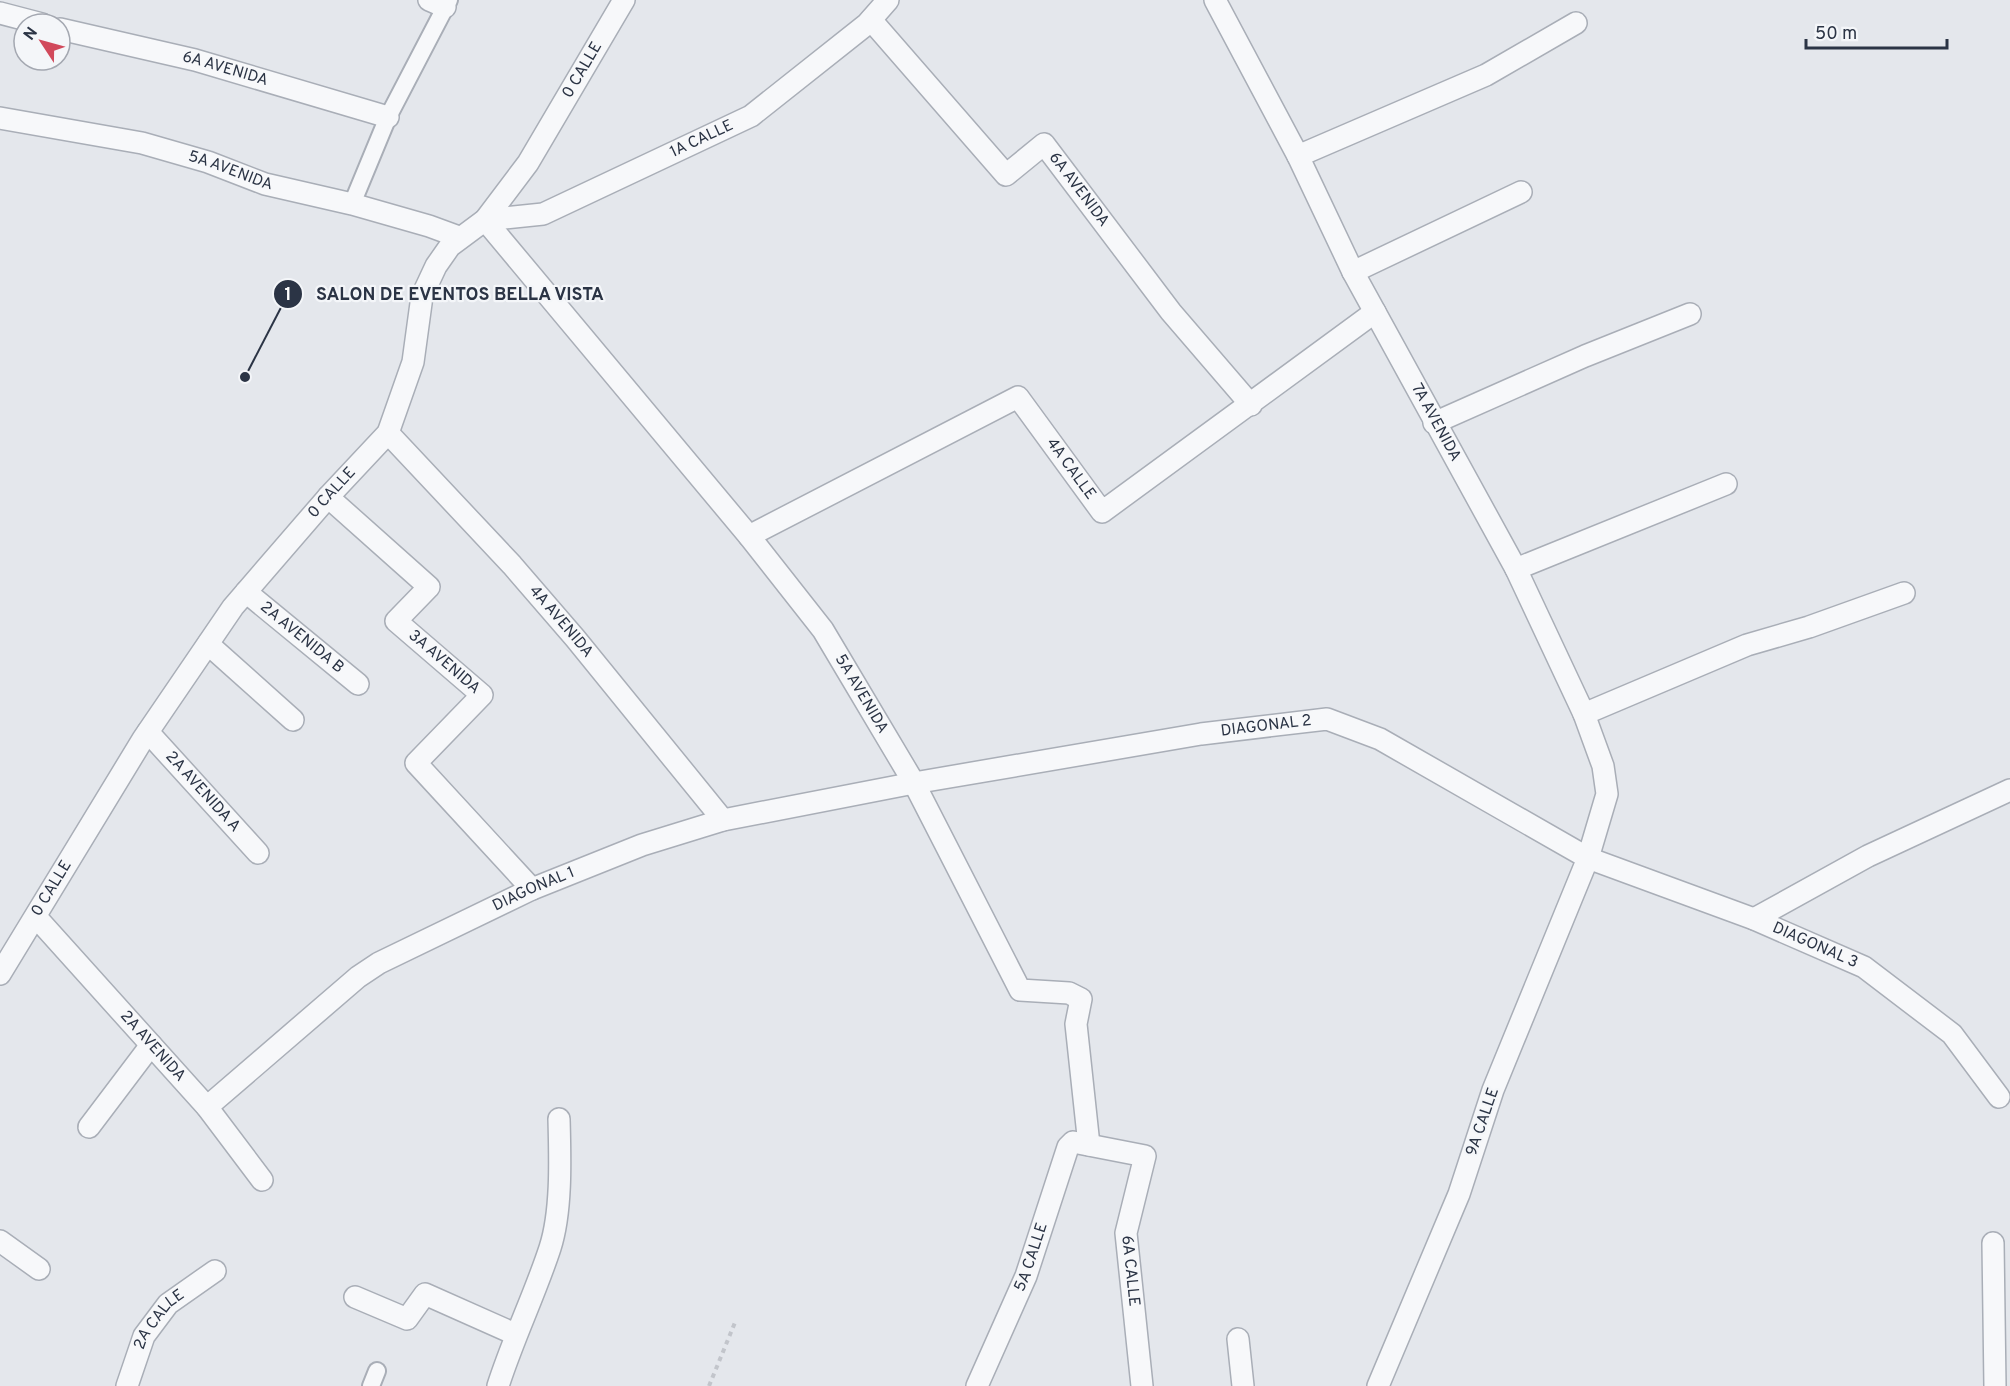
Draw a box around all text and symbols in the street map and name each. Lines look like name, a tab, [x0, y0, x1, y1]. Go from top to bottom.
north arrow	[12, 12, 72, 72]
scale bar	[1806, 12, 1947, 50]
text: 50 m	[1815, 23, 1857, 46]
text: N	[20, 24, 43, 45]
street label: 0 CALLE	[558, 38, 607, 102]
street label: 6A AVENIDA	[180, 47, 271, 91]
street label: 1A CALLE	[667, 116, 737, 163]
street label: 5A AVENIDA	[186, 147, 275, 195]
street label: 6A AVENIDA	[1044, 148, 1113, 231]
callout: SALON DE EVENTOS BELLA VISTA	[273, 276, 616, 312]
text: 1	[284, 284, 292, 307]
text: SALON DE EVENTOS BELLA VISTA	[316, 284, 604, 307]
street label: 7A AVENIDA	[1406, 380, 1465, 465]
street label: 4A CALLE	[1041, 434, 1100, 504]
street label: 0 CALLE	[304, 463, 361, 523]
street label: 4A AVENIDA	[524, 582, 597, 662]
street label: 2A AVENIDA B	[256, 597, 348, 678]
street label: 3A AVENIDA	[404, 626, 484, 699]
street label: 5A AVENIDA	[830, 651, 893, 738]
street label: DIAGONAL 2	[1219, 711, 1313, 742]
street label: 2A AVENIDA A	[161, 747, 244, 837]
street label: 0 CALLE	[27, 857, 77, 920]
street label: DIAGONAL 1	[490, 863, 578, 916]
street label: DIAGONAL 3	[1769, 918, 1861, 973]
street label: 2A AVENIDA	[115, 1007, 190, 1086]
street label: 9A CALLE	[1462, 1085, 1504, 1159]
street label: 5A CALLE	[1010, 1220, 1053, 1295]
street label: 6A CALLE	[1116, 1234, 1144, 1307]
street label: 2A CALLE	[130, 1285, 189, 1352]

